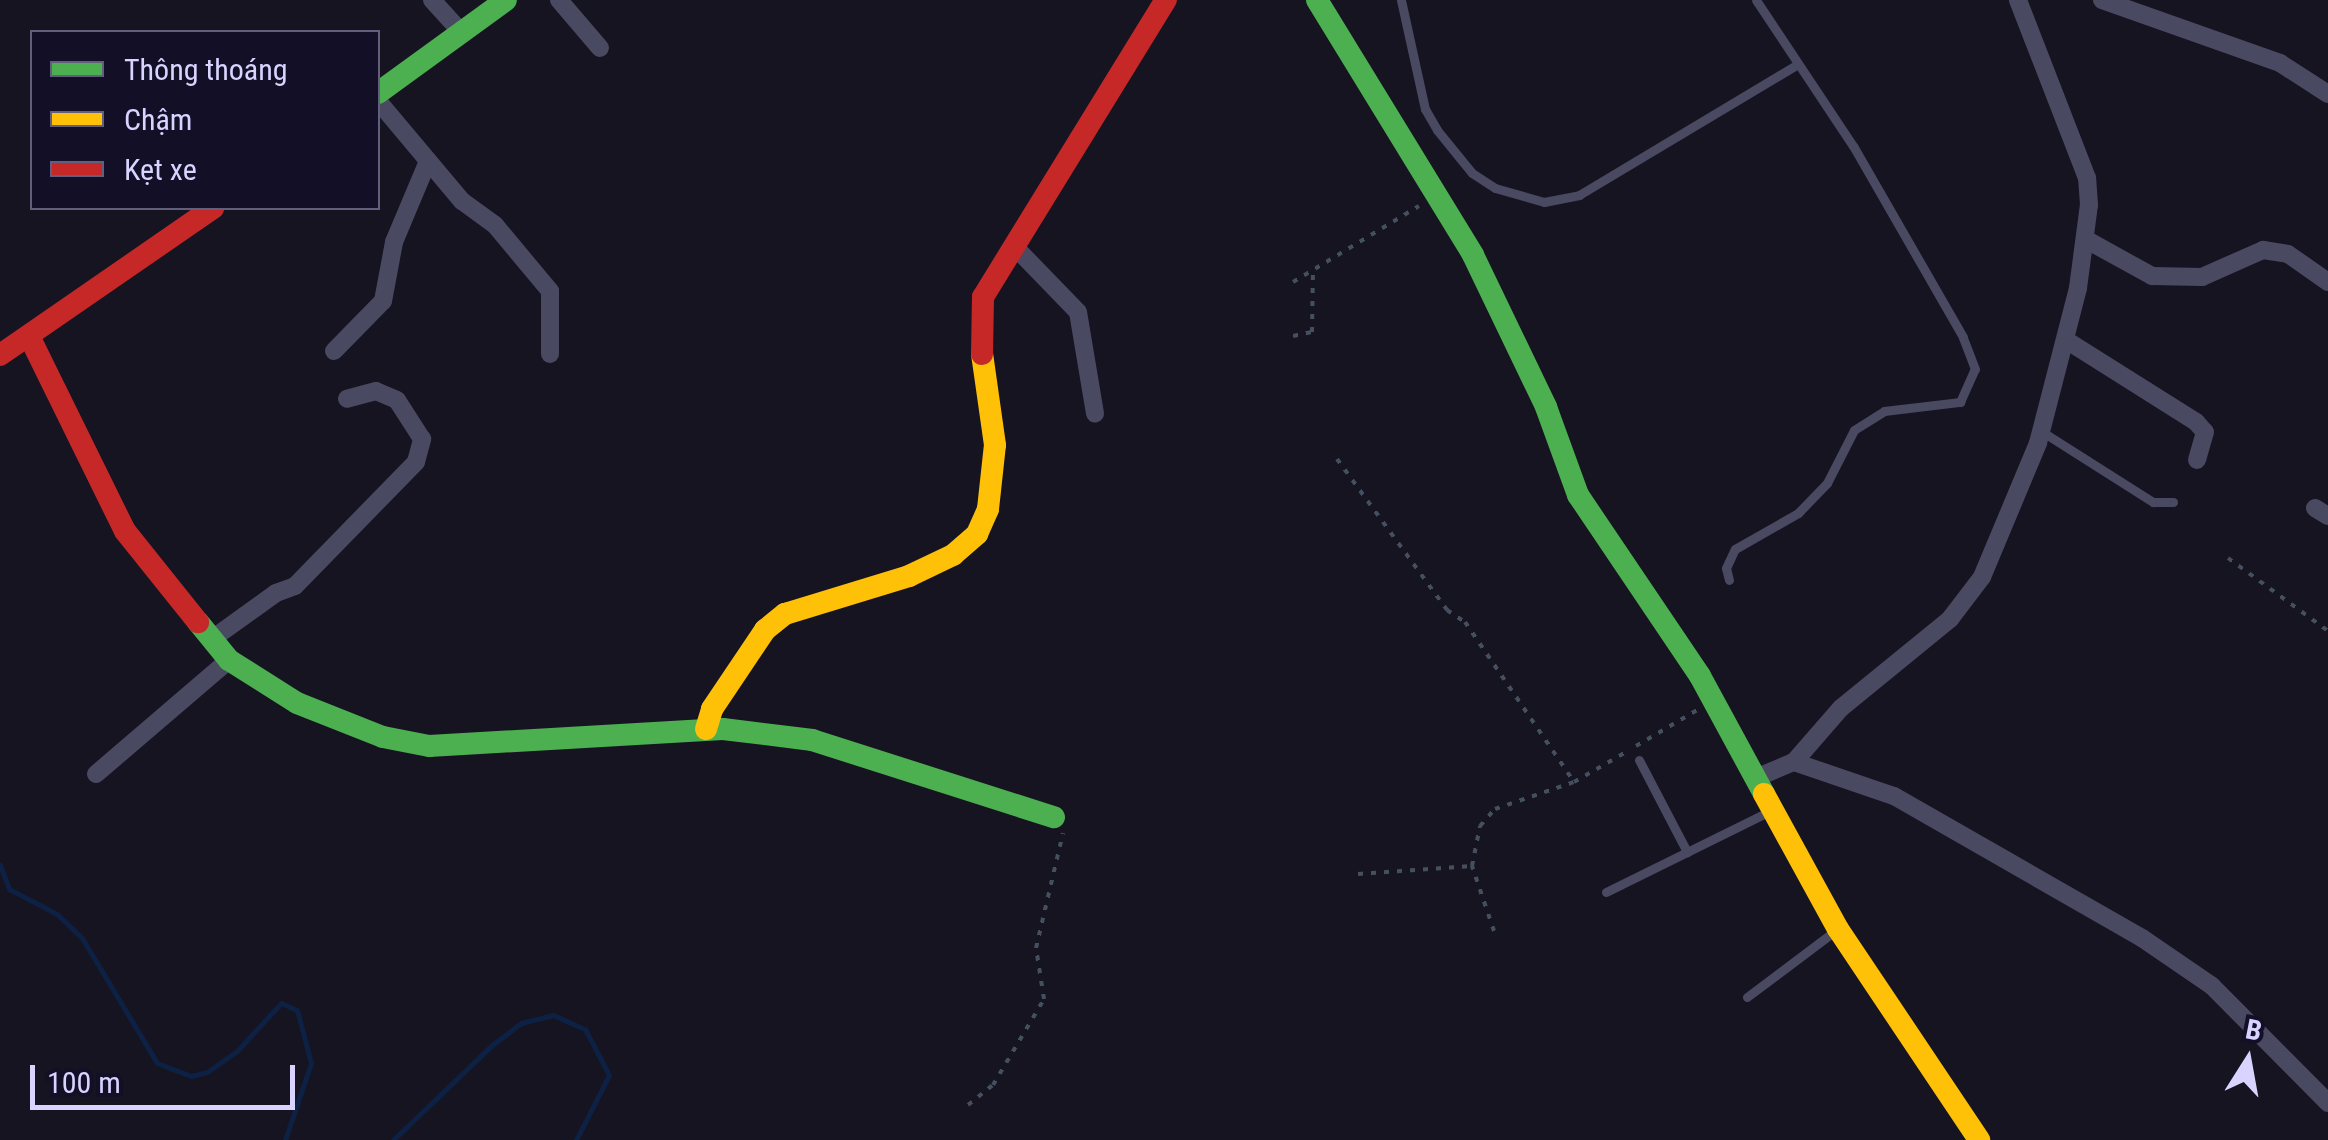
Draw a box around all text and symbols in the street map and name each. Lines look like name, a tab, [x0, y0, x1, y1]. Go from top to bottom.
legend	[30, 30, 380, 210]
text: Thông thoáng	[124, 52, 288, 87]
text: Chậm	[124, 102, 192, 137]
text: Kẹt xe	[124, 152, 197, 187]
north arrow	[2198, 1010, 2298, 1110]
text: B	[2243, 1012, 2265, 1048]
scale bar	[35, 1045, 300, 1107]
text: 100 m	[47, 1065, 121, 1100]

